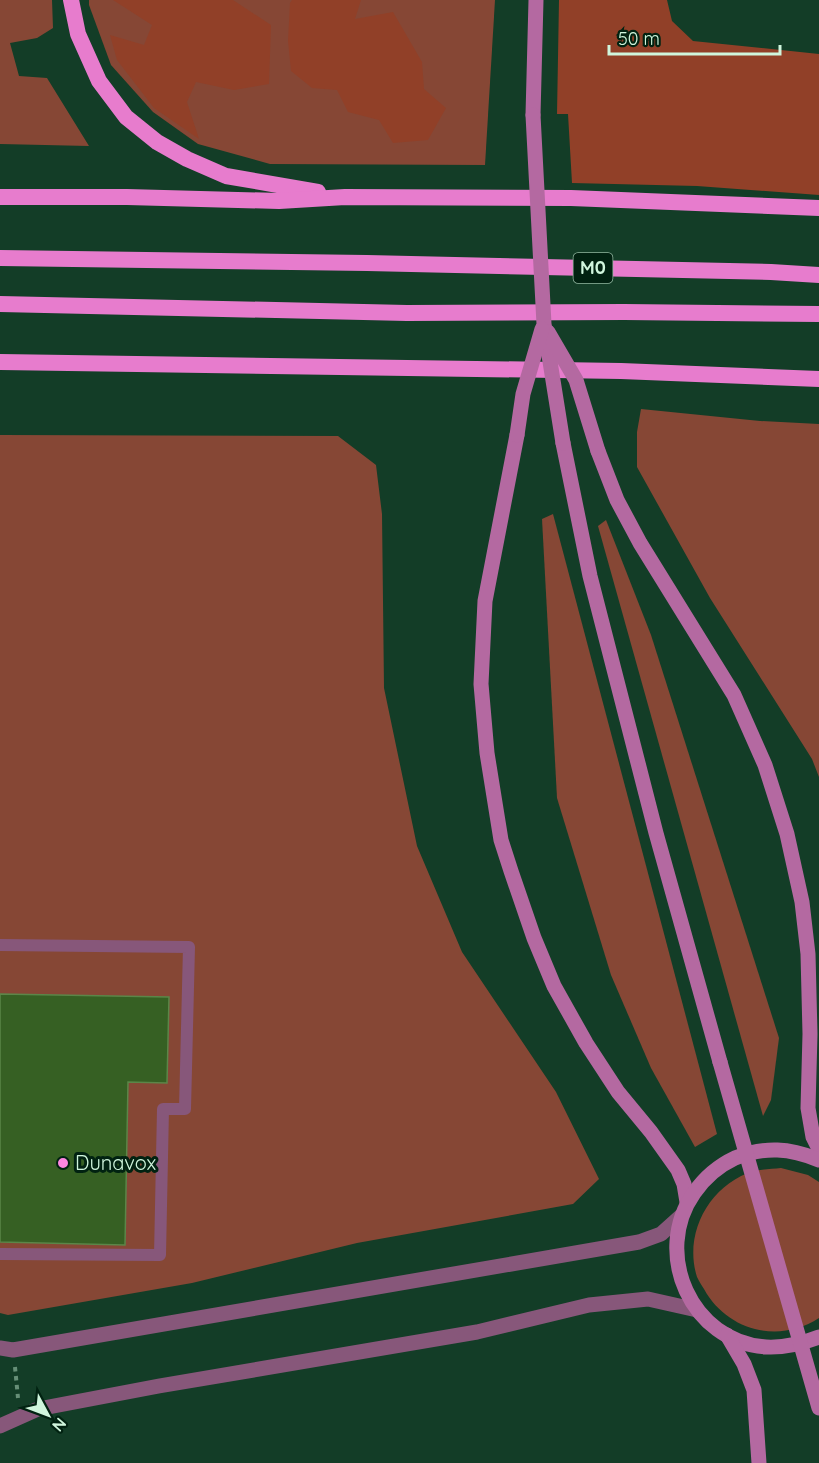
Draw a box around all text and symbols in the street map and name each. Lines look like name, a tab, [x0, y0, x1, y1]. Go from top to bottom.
scale bar	[609, 18, 780, 56]
text: 50 m	[618, 27, 660, 50]
road number: M0	[574, 253, 612, 283]
place label: Dunavox	[75, 1150, 156, 1175]
marker: Dunavox	[56, 1156, 70, 1170]
north arrow	[18, 1385, 78, 1445]
text: N	[48, 1414, 71, 1436]

